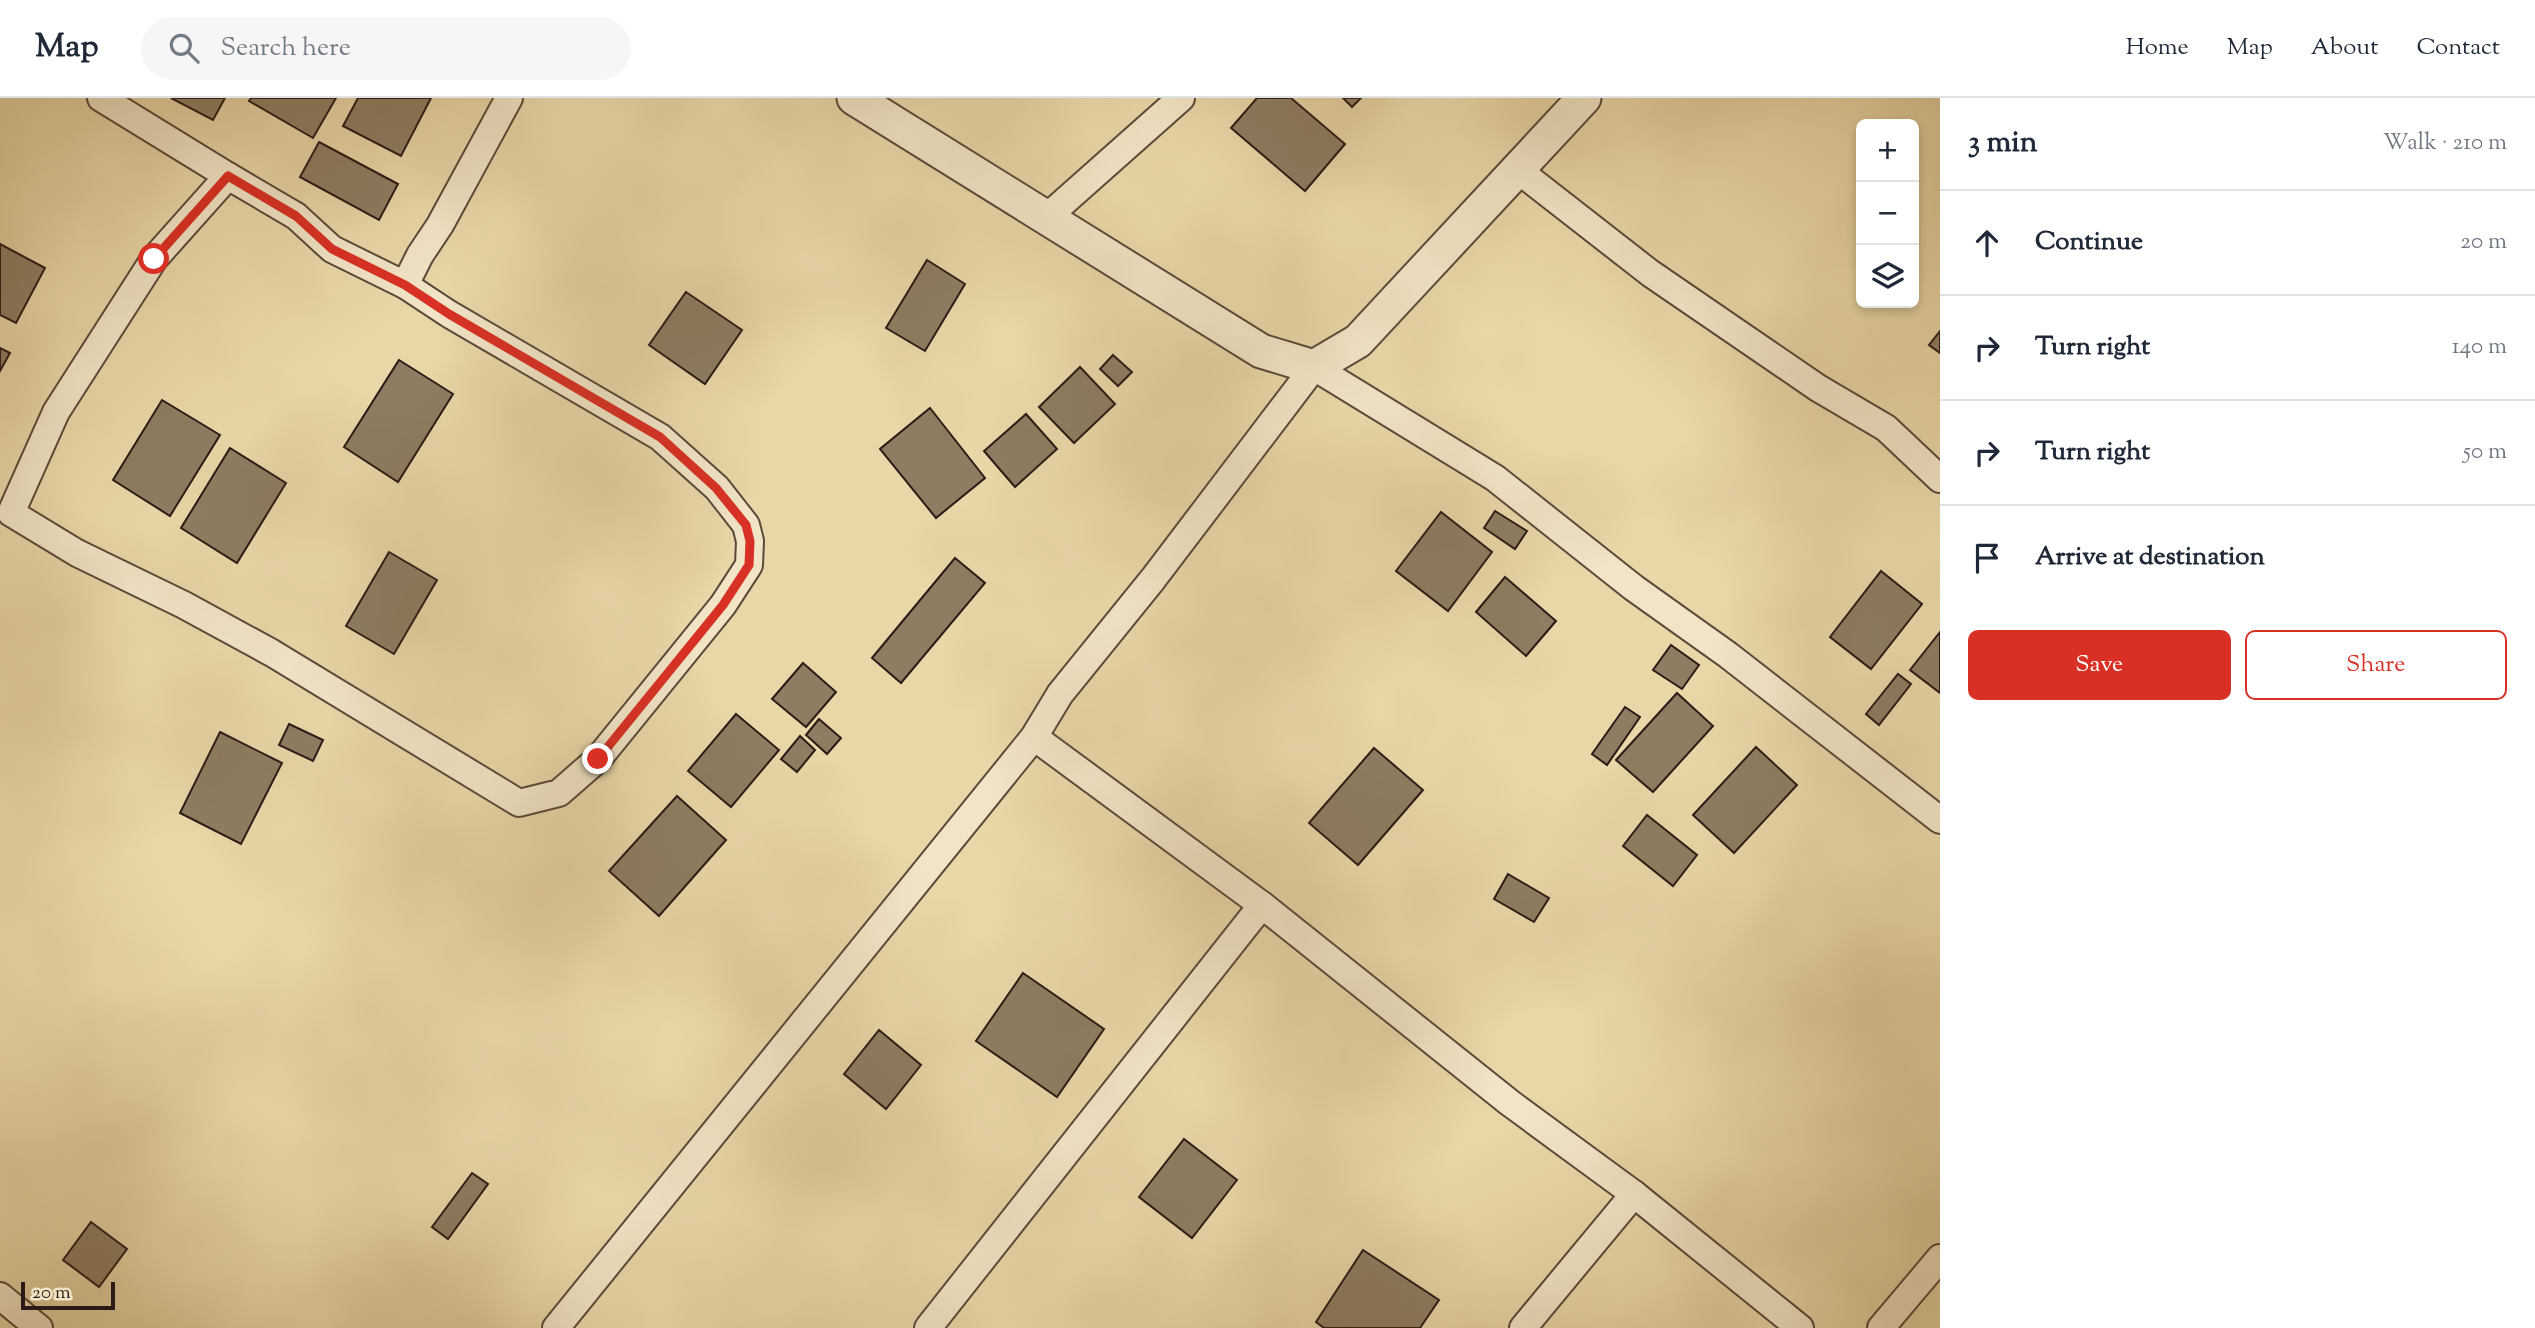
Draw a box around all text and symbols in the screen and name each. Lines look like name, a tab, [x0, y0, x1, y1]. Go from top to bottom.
search box	[141, 17, 631, 80]
text: Map	[35, 24, 99, 72]
icon: search	[165, 29, 203, 67]
text: Search here	[221, 30, 351, 67]
text: Home	[2126, 31, 2189, 65]
text: Map	[2227, 31, 2273, 65]
text: About	[2311, 31, 2378, 65]
text: Contact	[2416, 31, 2500, 65]
map controls	[1856, 119, 1919, 308]
button: +	[1856, 119, 1919, 182]
text: 3 min	[1968, 122, 2038, 165]
text: Walk · 210 m	[2383, 127, 2507, 160]
button: −	[1856, 182, 1919, 245]
icon: ahead	[1968, 224, 2006, 262]
text: Continue	[2035, 224, 2143, 261]
text: 20 m	[2460, 226, 2507, 259]
route start	[138, 243, 169, 274]
button: layers	[1856, 245, 1919, 308]
icon: right	[1968, 329, 2006, 367]
text: Turn right	[2035, 329, 2150, 366]
text: 140 m	[2452, 331, 2507, 364]
icon: right	[1968, 434, 2006, 472]
text: Turn right	[2035, 434, 2150, 471]
text: 50 m	[2463, 436, 2507, 469]
icon: arrive	[1968, 539, 2006, 577]
text: Arrive at destination	[2035, 539, 2265, 576]
button: Save	[1968, 630, 2231, 700]
button: Share	[2245, 630, 2507, 700]
route end	[582, 743, 613, 774]
scale bar	[21, 1279, 116, 1311]
text: 20 m	[32, 1280, 71, 1307]

